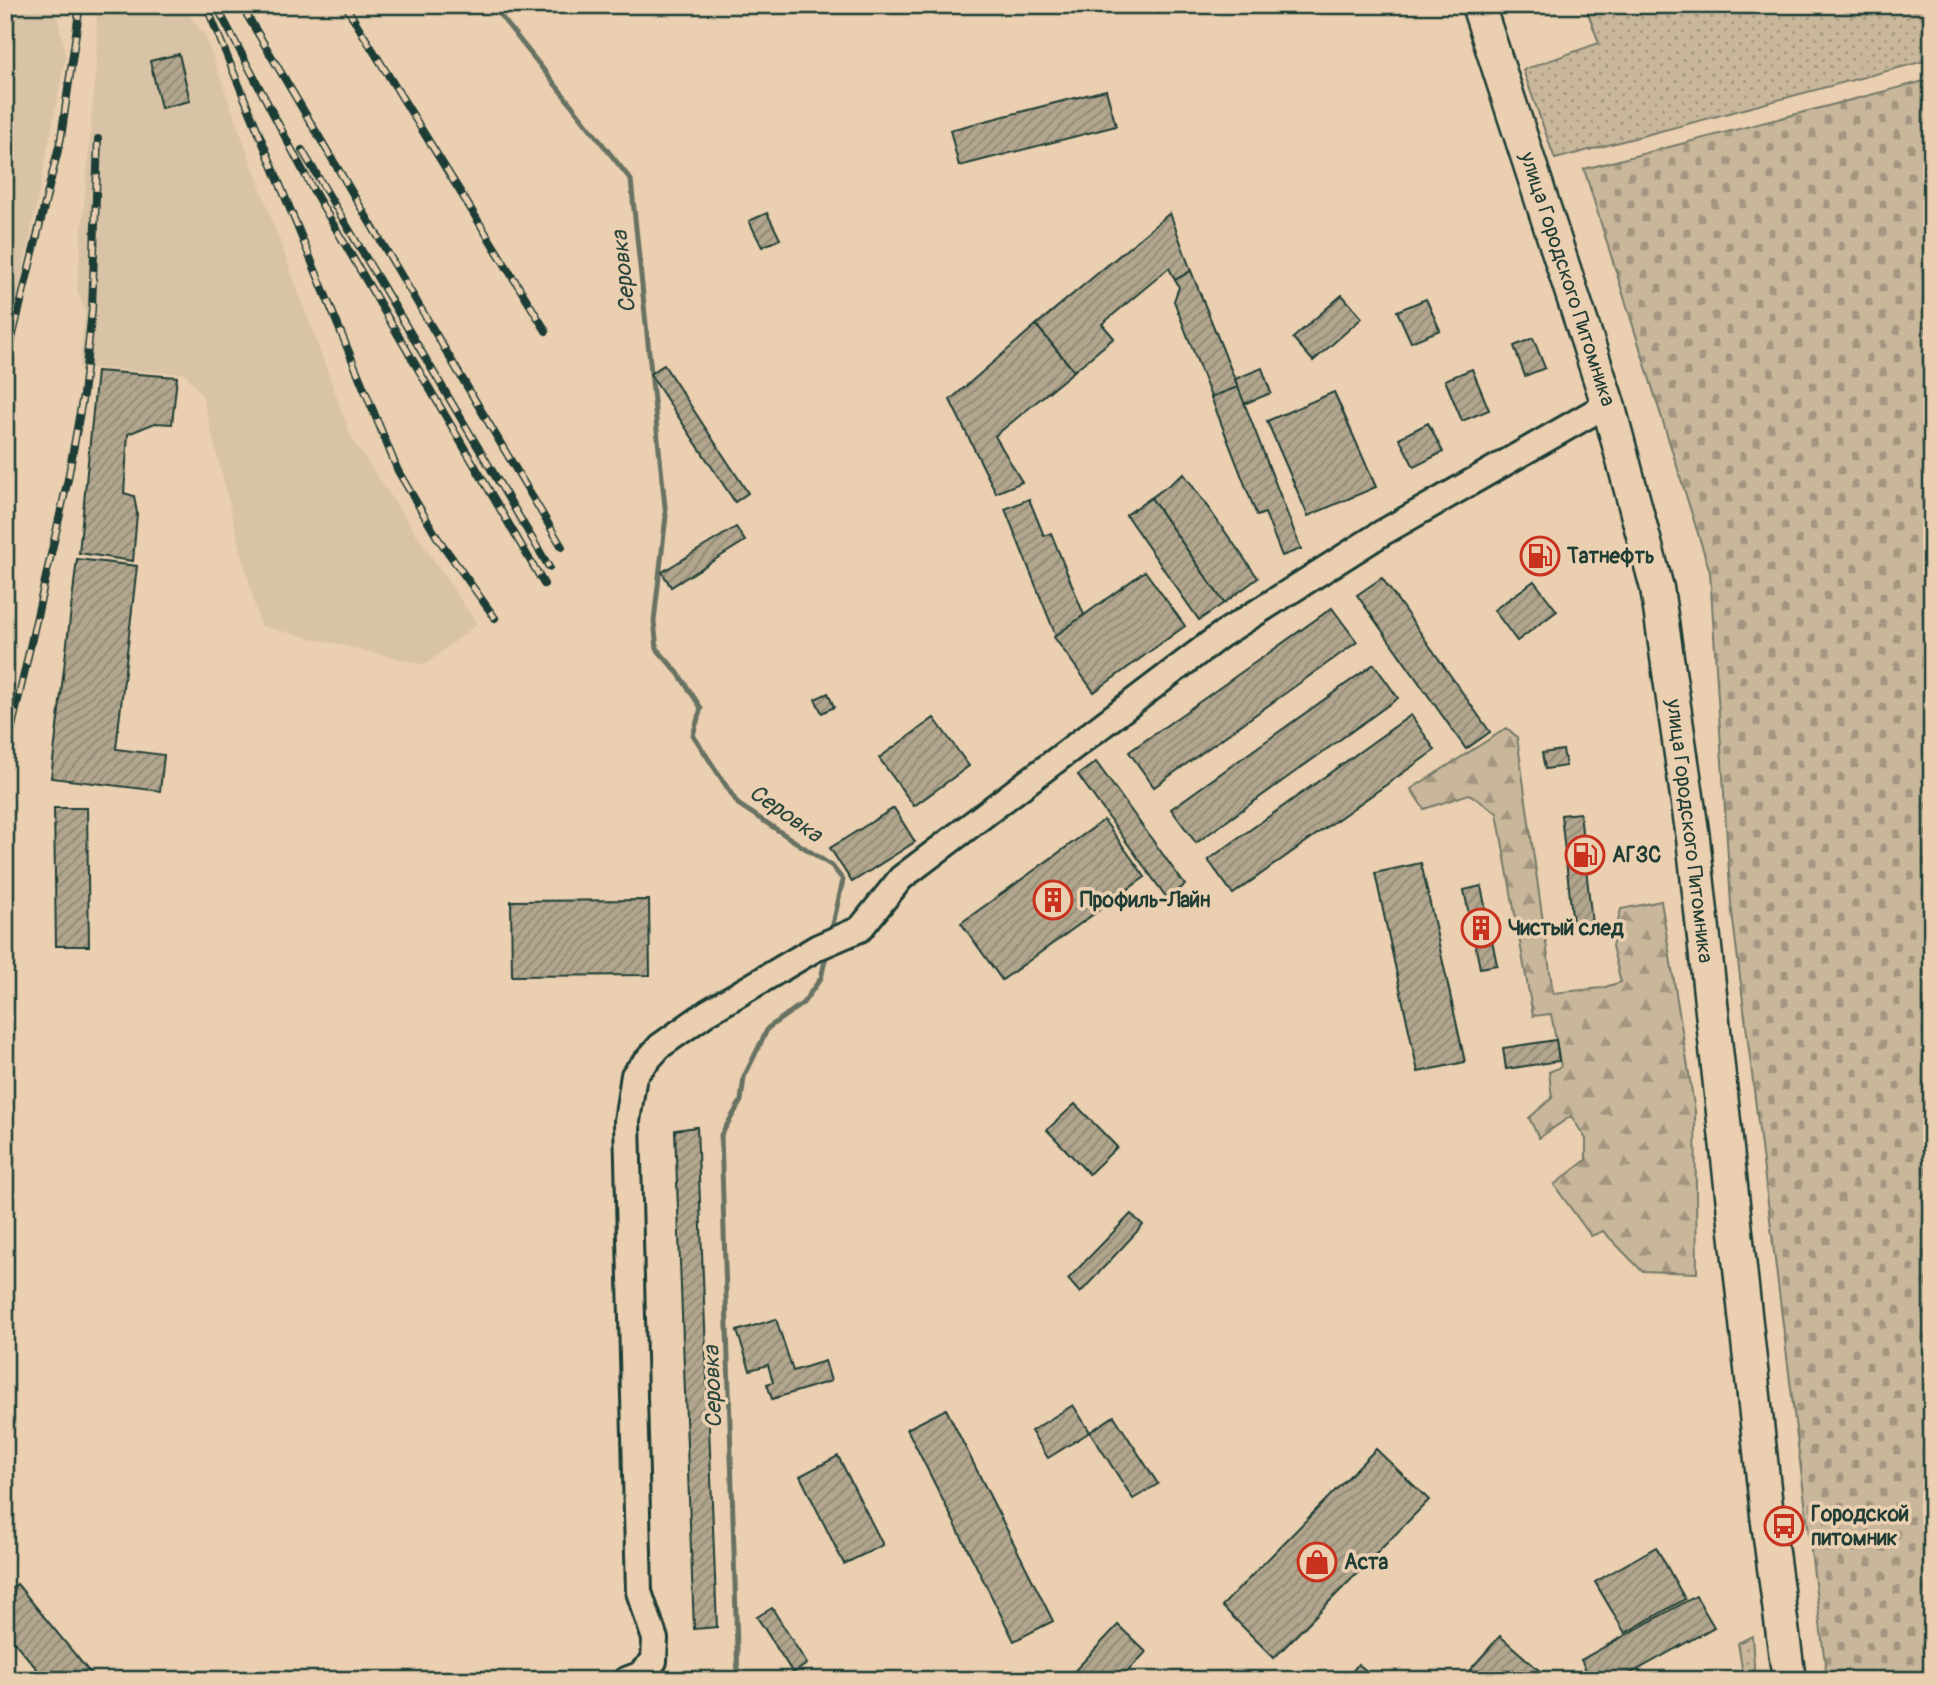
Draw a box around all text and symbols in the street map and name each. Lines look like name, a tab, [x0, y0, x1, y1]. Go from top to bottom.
street label: улица Городского Питомника	[1513, 148, 1621, 410]
water label: Серовка	[605, 228, 642, 315]
fuel station icon: Татнефть	[1519, 535, 1561, 577]
place label: Татнефть	[1566, 543, 1655, 570]
street label: улица Городского Питомника	[1660, 697, 1719, 965]
water label: Серовка	[744, 778, 829, 850]
fuel station icon: АГЗС	[1564, 834, 1606, 876]
place label: АГЗС	[1612, 842, 1661, 869]
building icon: Профиль-Лайн	[1032, 879, 1074, 921]
place label: Профиль-Лайн	[1080, 887, 1211, 914]
building icon: Чистый след	[1460, 907, 1502, 949]
place label: Чистый след	[1508, 915, 1624, 942]
water label: Серовка	[697, 1344, 728, 1429]
place label: Городской питомник	[1811, 1501, 1909, 1552]
bus stop icon: Городской питомник	[1763, 1505, 1805, 1547]
shop icon: Аста	[1296, 1541, 1338, 1583]
place label: Аста	[1344, 1549, 1388, 1576]

